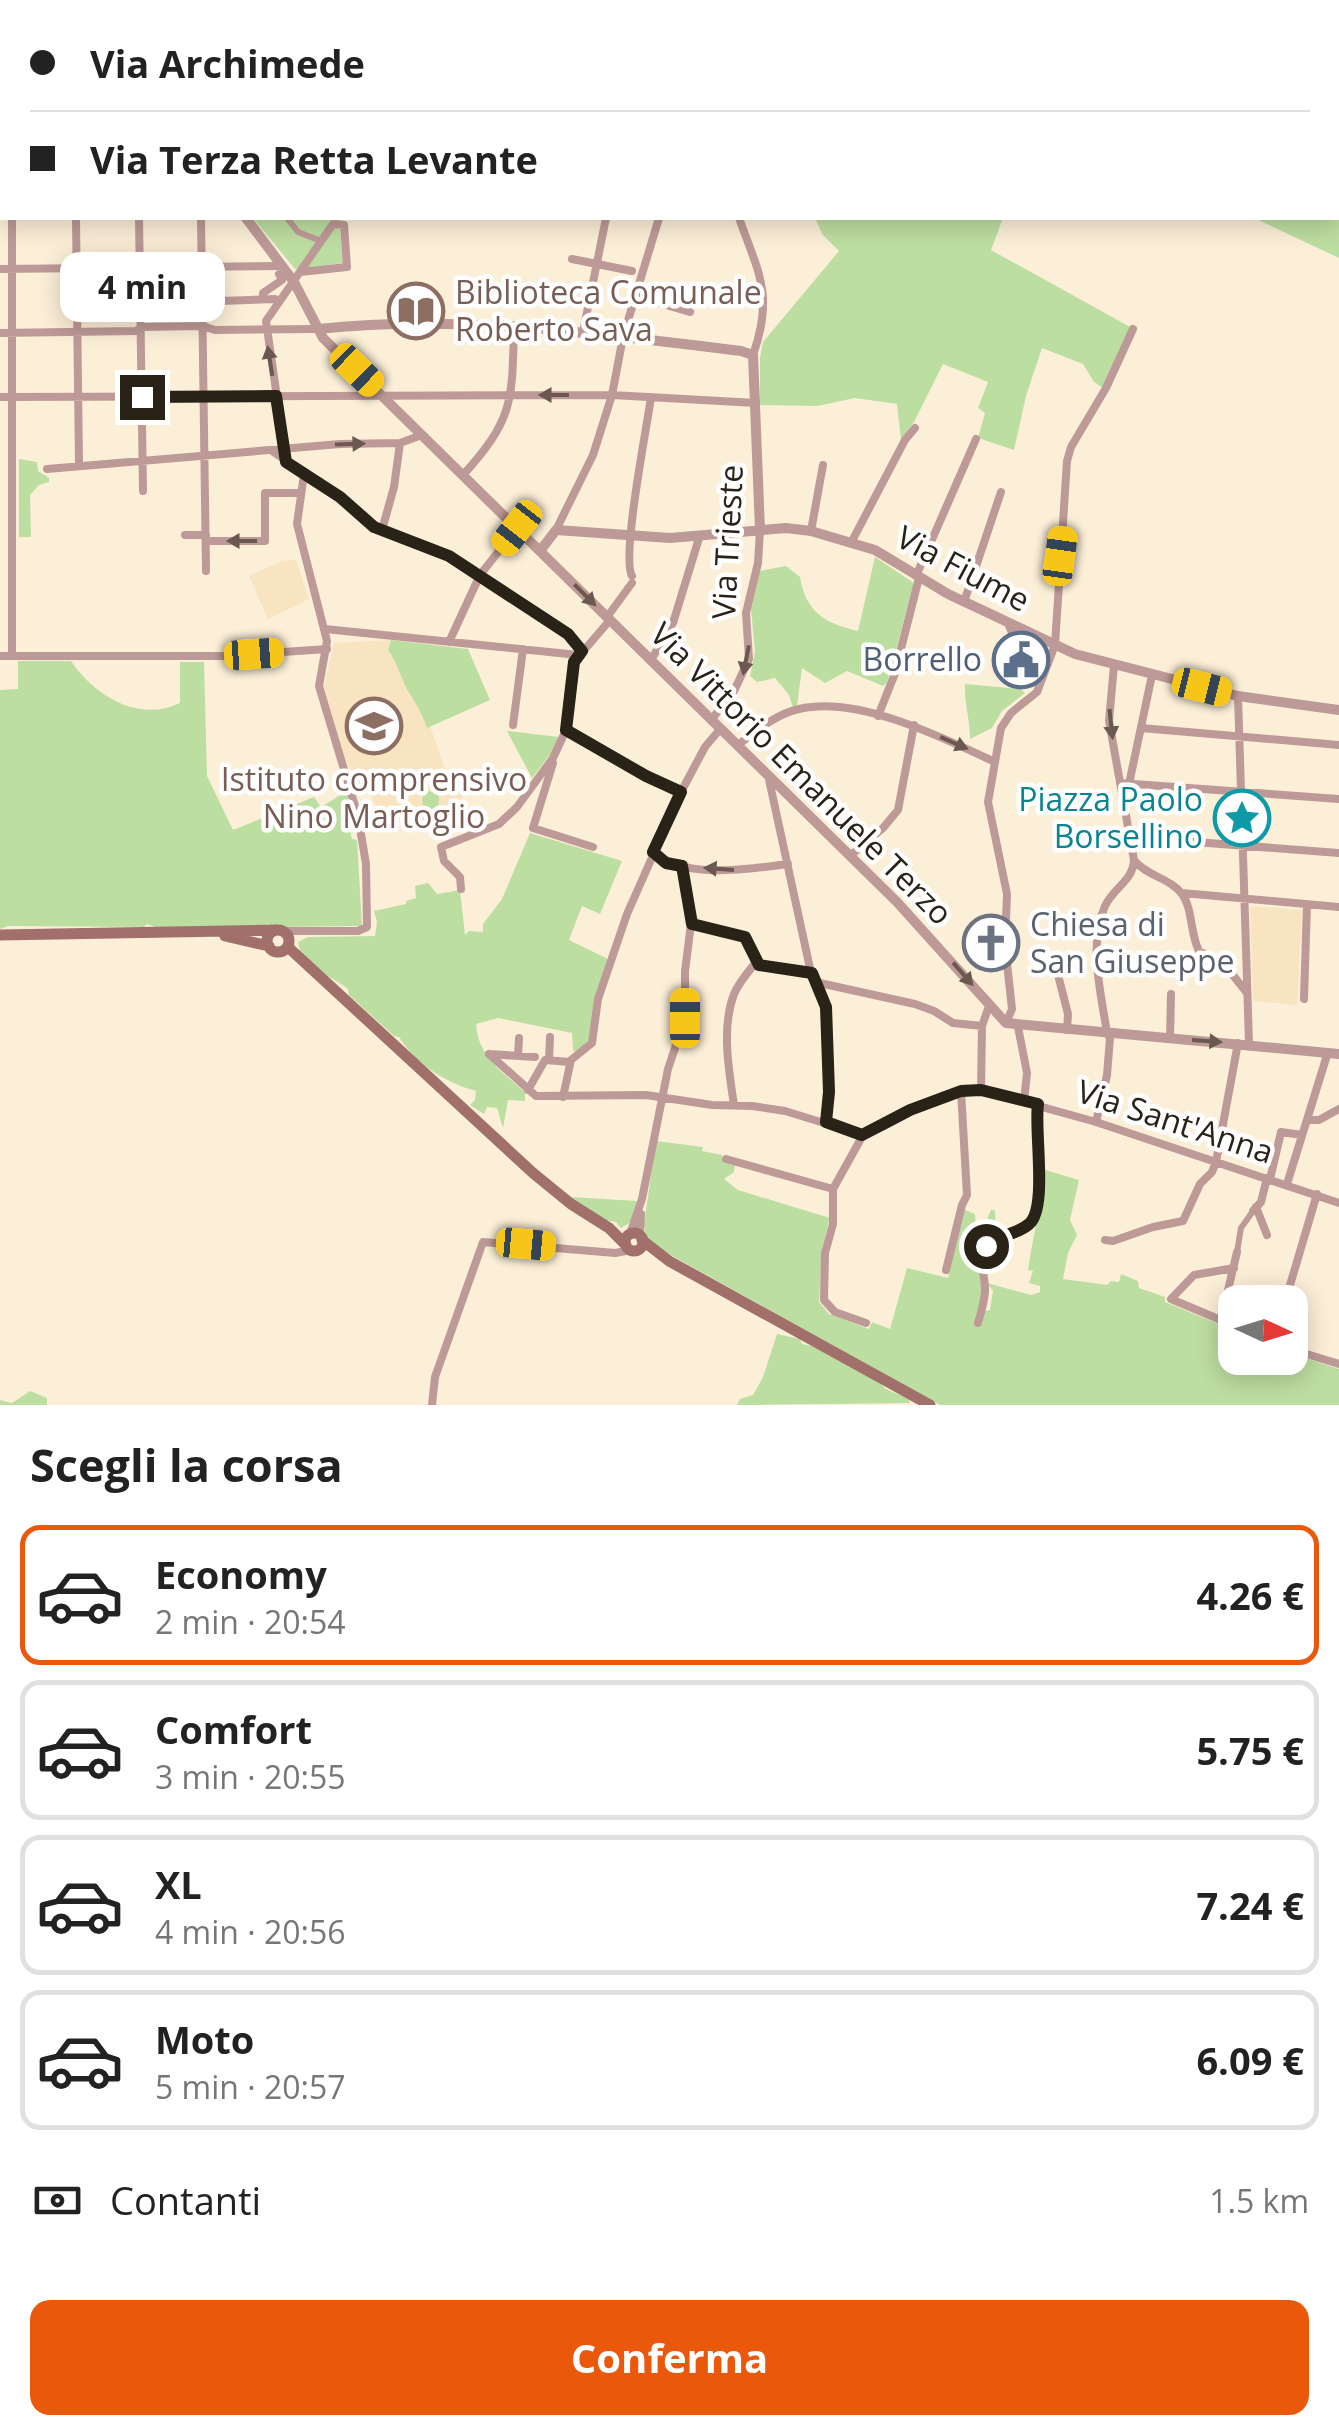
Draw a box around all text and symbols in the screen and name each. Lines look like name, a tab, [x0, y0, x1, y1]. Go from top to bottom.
text: Via Archimede	[90, 37, 365, 89]
text: Via Terza Retta Levante	[90, 133, 538, 185]
callout: 4 min	[59, 252, 224, 322]
text: 4 min	[98, 265, 187, 308]
place label: Biblioteca Comunale Roberto Sava	[455, 270, 762, 350]
library icon: Biblioteca Comunale Roberto Sava	[386, 281, 446, 341]
car	[325, 338, 389, 402]
one-way arrow	[262, 345, 278, 376]
route end	[120, 375, 165, 420]
one-way arrow	[537, 387, 569, 403]
one-way arrow	[335, 436, 367, 452]
street label: Via Trieste	[701, 464, 752, 620]
car	[487, 495, 547, 561]
street label: Via Fiume	[890, 515, 1038, 621]
car	[1041, 524, 1079, 588]
one-way arrow	[226, 533, 258, 549]
one-way arrow	[572, 583, 596, 606]
street label: Via Vittorio Emanuele Terzo	[642, 612, 963, 933]
public building icon: Borrello	[991, 630, 1051, 690]
car	[223, 637, 285, 671]
place label: Borrello	[863, 637, 982, 680]
one-way arrow	[738, 644, 754, 675]
car	[1169, 665, 1235, 709]
school or university icon: Istituto comprensivo Nino Martoglio	[344, 696, 404, 756]
one-way arrow	[1103, 709, 1119, 741]
one-way arrow	[939, 735, 969, 751]
place label: Istituto comprensivo Nino Martoglio	[221, 757, 527, 837]
place label: Piazza Paolo Borsellino	[1018, 777, 1203, 857]
place icon: Piazza Paolo Borsellino	[1212, 788, 1272, 848]
one-way arrow	[702, 860, 734, 876]
place label: Chiesa di San Giuseppe	[1030, 902, 1235, 982]
church icon: Chiesa di San Giuseppe	[961, 913, 1021, 973]
one-way arrow	[951, 961, 973, 986]
car	[670, 988, 700, 1048]
one-way arrow	[1192, 1033, 1224, 1049]
street label: Via Sant'Anna	[1072, 1069, 1279, 1173]
route start	[964, 1224, 1009, 1269]
car	[495, 1226, 557, 1262]
north arrow	[1218, 1285, 1308, 1375]
map controls	[1218, 1285, 1308, 1375]
text: Scegli la corsa	[30, 1434, 343, 1495]
text: Economy	[155, 1548, 327, 1600]
icon: car	[35, 1550, 125, 1640]
text: 4.26 €	[1196, 1569, 1304, 1621]
text: 2 min · 20:54	[155, 1600, 346, 1643]
text: Comfort	[155, 1703, 312, 1755]
icon: car	[35, 1705, 125, 1795]
text: 5.75 €	[1196, 1724, 1304, 1776]
text: 3 min · 20:55	[155, 1755, 346, 1798]
text: XL	[155, 1858, 202, 1910]
icon: car	[35, 1860, 125, 1950]
text: 7.24 €	[1196, 1879, 1304, 1931]
text: 4 min · 20:56	[155, 1910, 346, 1953]
text: Moto	[155, 2013, 254, 2065]
icon: car	[35, 2015, 125, 2105]
text: 6.09 €	[1196, 2034, 1304, 2086]
text: 5 min · 20:57	[155, 2065, 346, 2108]
icon: cash	[30, 2173, 85, 2228]
text: Contanti	[110, 2174, 261, 2226]
text: 1.5 km	[1209, 2179, 1309, 2222]
button: Conferma	[30, 2300, 1309, 2415]

